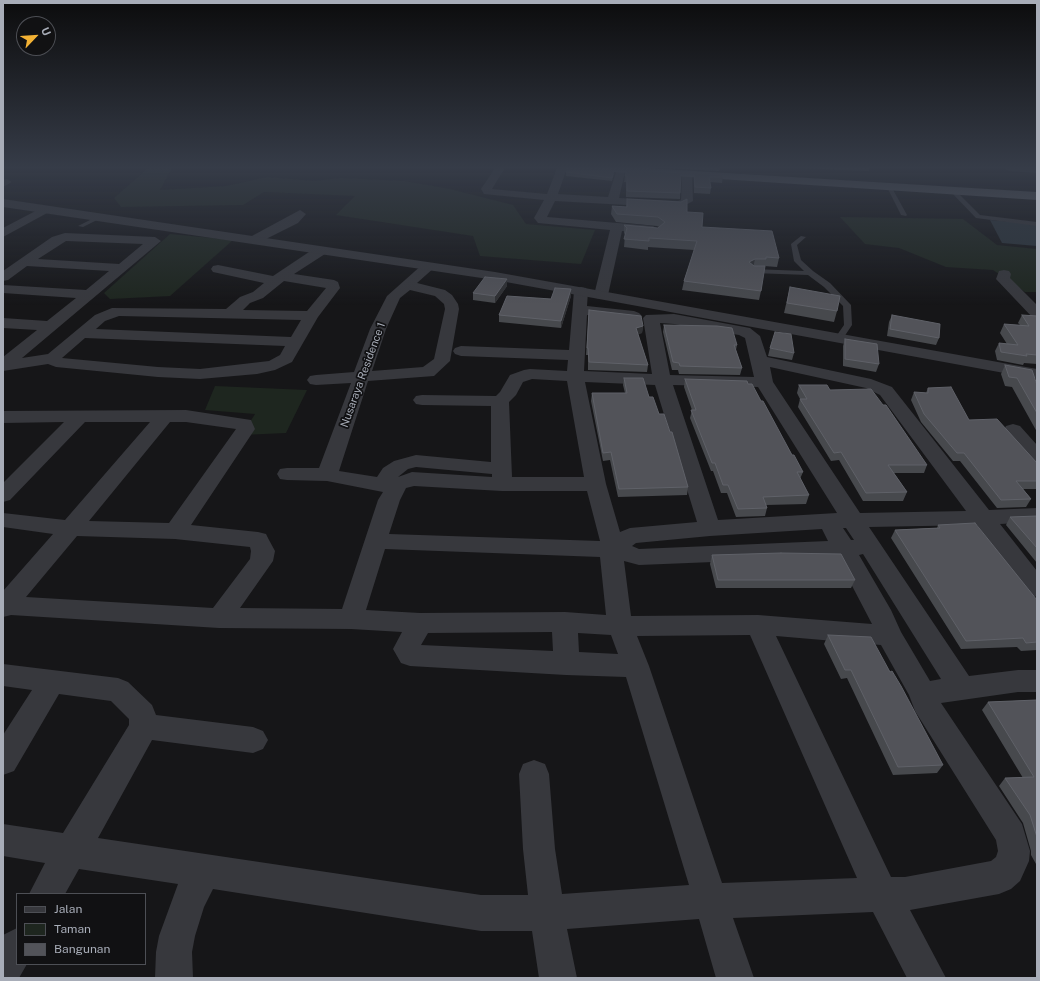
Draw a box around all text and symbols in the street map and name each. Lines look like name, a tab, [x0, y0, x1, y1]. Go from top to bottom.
north arrow	[16, 16, 56, 56]
text: U	[39, 25, 53, 37]
street label: Nusaraya Residence 1	[338, 321, 388, 429]
legend	[16, 893, 146, 965]
text: Jalan	[54, 902, 82, 916]
text: Taman	[54, 922, 91, 936]
text: Bangunan	[54, 942, 110, 956]

